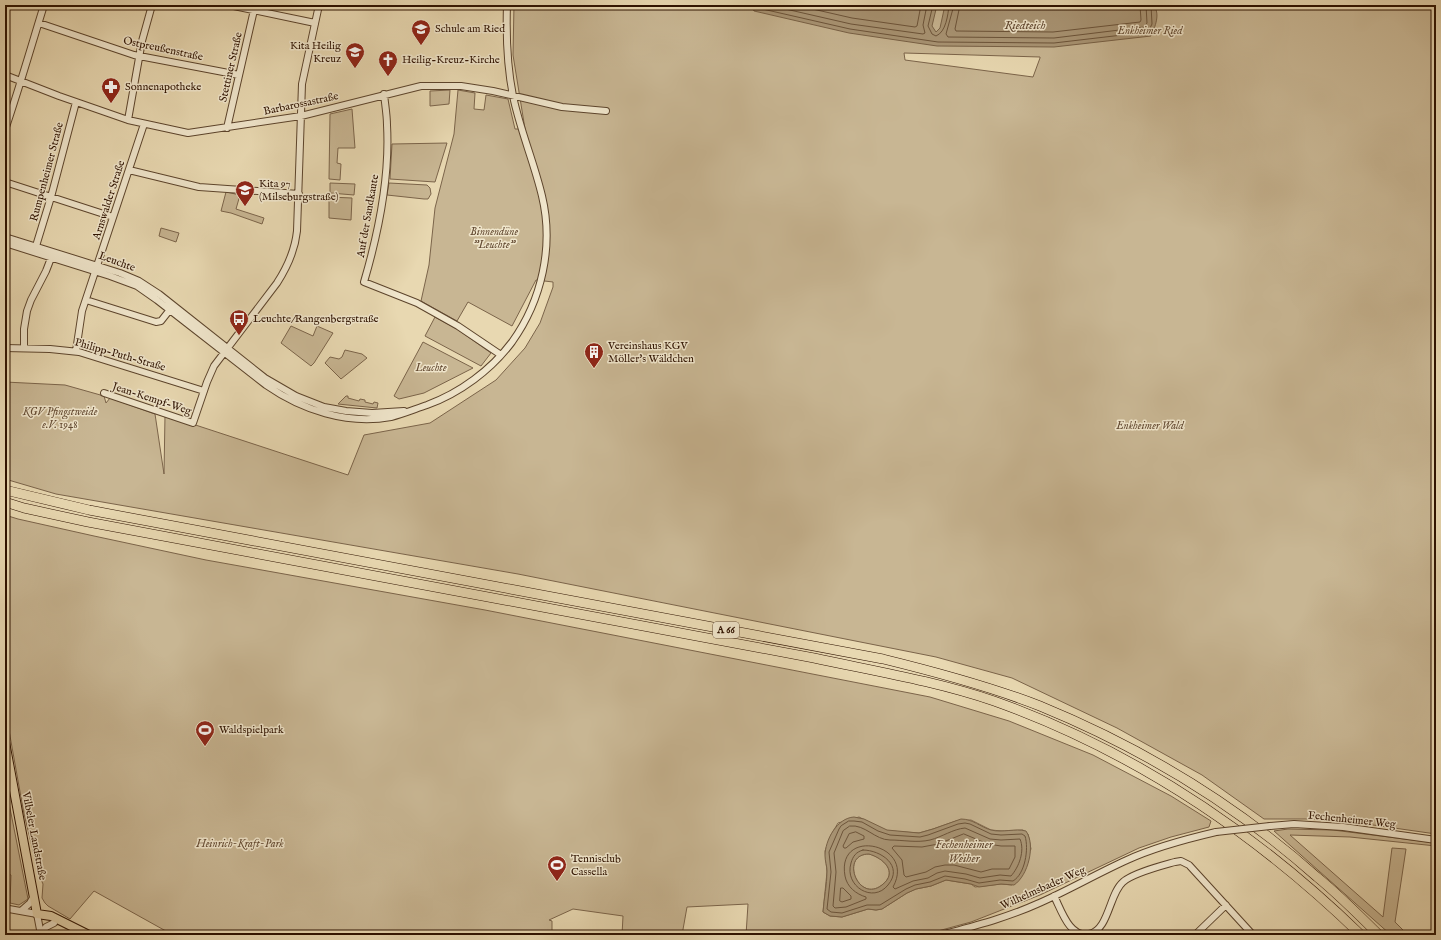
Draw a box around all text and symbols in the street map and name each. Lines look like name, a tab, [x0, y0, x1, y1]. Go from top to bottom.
school or university icon: Schule am Ried	[410, 18, 432, 46]
water label: Riedteich	[1005, 18, 1045, 33]
place label: Schule am Ried	[435, 22, 505, 36]
park label: Enkheimer Ried	[1117, 24, 1183, 38]
street label: Stettiner Straße	[216, 31, 246, 103]
street label: Ostpreußenstraße	[122, 34, 204, 64]
place label: Kita Heilig Kreuz	[290, 39, 342, 66]
school or university icon: Kita Heilig Kreuz	[344, 41, 366, 69]
church icon: Heilig-Kreuz-Kirche	[377, 49, 399, 77]
place label: Heilig-Kreuz-Kirche	[402, 53, 500, 67]
pharmacy icon: Sonnenapotheke	[100, 76, 122, 104]
place label: Sonnenapotheke	[125, 80, 201, 94]
street label: Barbarossastraße	[262, 89, 340, 119]
street label: Rumpenheimer Straße	[27, 121, 67, 223]
street label: Arnswalder Straße	[89, 159, 128, 242]
street label: Auf der Sandkaute	[354, 173, 382, 260]
place label: Kita 97 (Milseburgstraße)	[259, 177, 339, 204]
school or university icon: Kita 97 (Milseburgstraße)	[234, 179, 256, 207]
park label: Binnendüne "Leuchte"	[470, 225, 518, 252]
street label: Leuchte	[97, 249, 137, 275]
bus stop icon: Leuchte/Rangenbergstraße	[228, 308, 250, 336]
place label: Leuchte/Rangenbergstraße	[253, 312, 379, 326]
street label: Philipp-Puth-Straße	[73, 335, 167, 375]
place label: Vereinshaus KGV Möller's Wäldchen	[607, 339, 694, 366]
building icon: Vereinshaus KGV Möller's Wäldchen	[583, 341, 605, 369]
park label: Leuchte	[414, 361, 447, 375]
street label: Jean-Kempf-Weg	[109, 379, 194, 419]
park label: KGV Pfingstweide e.V. 1948	[22, 405, 98, 432]
park label: Enkheimer Wald	[1115, 419, 1185, 433]
road number: A 66	[713, 622, 739, 638]
sports icon: Waldspielpark	[194, 719, 216, 747]
place label: Waldspielpark	[219, 723, 284, 737]
street label: Vilbeler Landstraße	[18, 790, 49, 882]
street label: Fechenheimer Weg	[1307, 808, 1398, 832]
park label: Heinrich-Kraft-Park	[195, 837, 284, 851]
water label: Fechenheimer Weiher	[935, 837, 994, 866]
place label: Tennisclub Cassella	[571, 852, 621, 879]
sports icon: Tennisclub Cassella	[546, 854, 568, 882]
street label: Wilhelmsbader Weg	[998, 863, 1089, 913]

